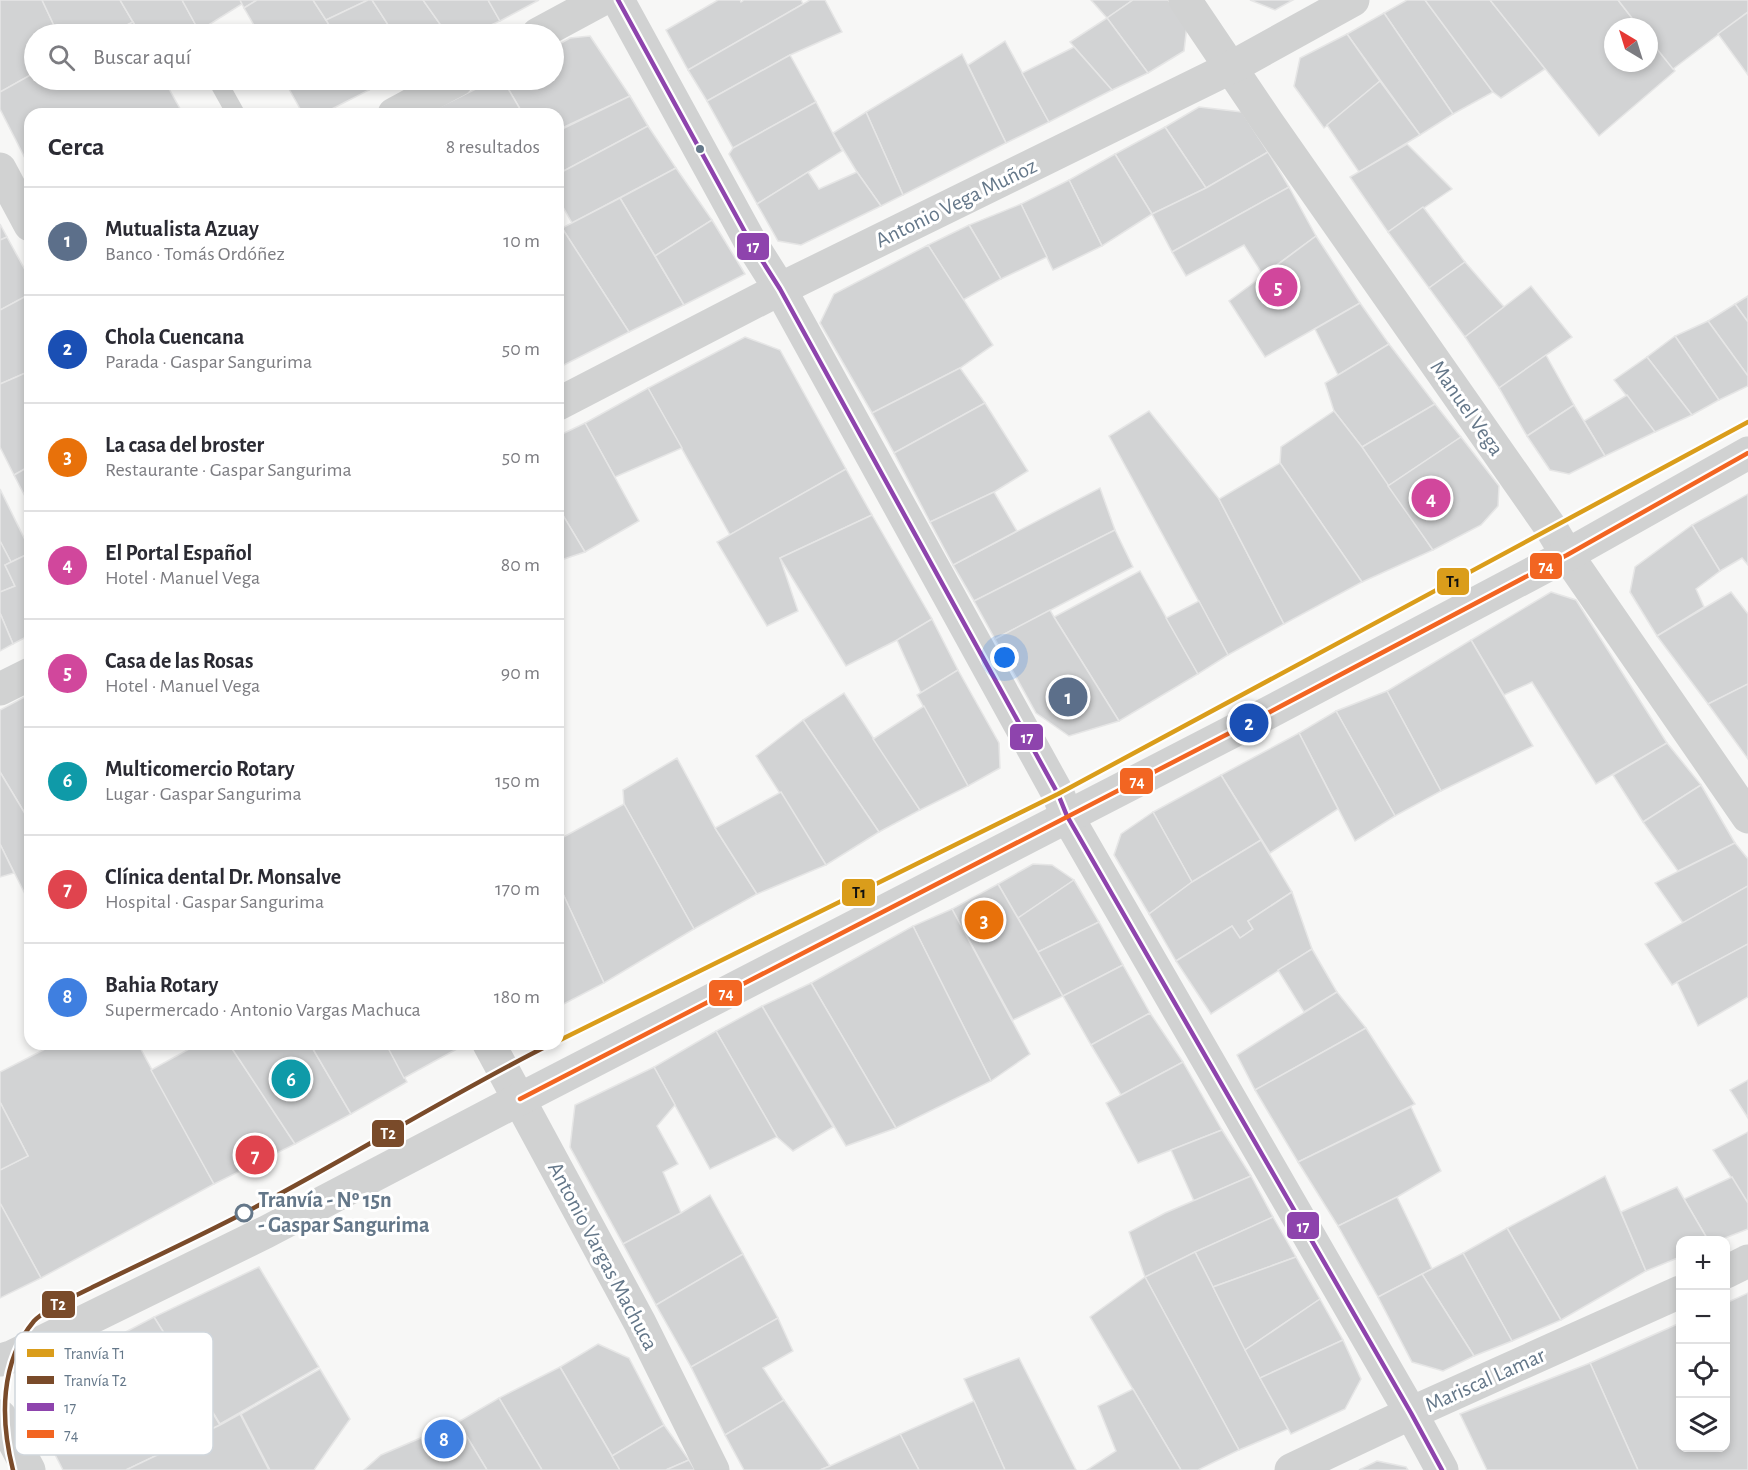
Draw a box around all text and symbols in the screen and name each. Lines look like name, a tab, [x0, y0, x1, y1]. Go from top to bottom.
north arrow	[1604, 18, 1658, 72]
search box	[24, 24, 564, 90]
icon: search	[45, 41, 78, 74]
text: Buscar aquí	[93, 46, 191, 68]
text: Cerca	[48, 134, 105, 160]
text: 8 resultados	[446, 137, 540, 157]
unlabelled marker	[694, 143, 706, 155]
street label: Antonio Vega Muñoz	[872, 154, 1040, 252]
text: Mutualista Azuay	[105, 218, 259, 240]
text: 1	[64, 231, 71, 251]
text: 10 m	[503, 231, 540, 251]
line badge: 17	[736, 232, 770, 261]
text: 17	[747, 239, 759, 255]
text: Banco · Tomás Ordóñez	[105, 244, 285, 264]
pin: 5	[1258, 264, 1298, 310]
text: Chola Cuencana	[105, 326, 244, 348]
text: 2	[63, 339, 72, 359]
text: 50 m	[502, 339, 540, 359]
text: Parada · Gaspar Sangurima	[105, 352, 312, 372]
street label: Manuel Vega	[1426, 356, 1508, 460]
text: La casa del broster	[105, 434, 264, 456]
text: 3	[63, 447, 72, 467]
text: 50 m	[502, 447, 540, 467]
text: Restaurante · Gaspar Sangurima	[105, 460, 352, 480]
pin: 4	[1412, 476, 1450, 520]
text: El Portal Español	[105, 542, 252, 564]
line badge: 74	[1529, 552, 1563, 580]
text: 4	[62, 555, 73, 575]
text: 80 m	[501, 555, 540, 575]
text: 74	[1539, 559, 1553, 575]
line badge: T1	[1436, 567, 1470, 596]
text: Hotel · Manuel Vega	[105, 568, 260, 588]
text: T1	[1446, 574, 1460, 590]
your location	[990, 643, 1019, 672]
text: Casa de las Rosas	[105, 650, 253, 672]
text: 5	[63, 663, 72, 683]
text: 90 m	[501, 663, 540, 683]
pin: 1	[1048, 674, 1088, 720]
text: Hotel · Manuel Vega	[105, 676, 260, 696]
pin: 2	[1230, 700, 1268, 746]
line badge: 17	[1009, 723, 1044, 751]
text: 17	[1021, 730, 1033, 746]
text: Multicomercio Rotary	[105, 758, 295, 780]
line badge: 74	[1119, 767, 1154, 795]
text: 6	[63, 771, 72, 791]
text: 150 m	[495, 771, 540, 791]
text: 74	[1130, 774, 1144, 790]
text: Lugar · Gaspar Sangurima	[105, 784, 302, 804]
text: Clínica dental Dr. Monsalve	[105, 866, 341, 888]
line badge: T1	[841, 878, 876, 907]
text: 7	[63, 879, 72, 899]
text: 170 m	[495, 879, 540, 899]
text: T1	[852, 885, 866, 901]
text: Hospital · Gaspar Sangurima	[105, 892, 324, 912]
pin: 3	[964, 898, 1004, 942]
text: Bahia Rotary	[105, 974, 218, 996]
line badge: 74	[708, 979, 743, 1007]
text: 74	[719, 986, 733, 1002]
text: 8	[63, 987, 72, 1007]
text: 180 m	[494, 987, 540, 1007]
text: Supermercado · Antonio Vargas Machuca	[105, 1000, 421, 1020]
pin: 6	[272, 1056, 310, 1102]
line badge: T2	[371, 1119, 405, 1148]
text: T2	[380, 1126, 396, 1142]
pin: 7	[236, 1132, 274, 1178]
street label: Antonio Vargas Machuca	[544, 1158, 662, 1354]
place label: Tranvía - Nº 15n - Gaspar Sangurima	[258, 1189, 430, 1236]
marker: Tranvía - Nº 15n - Gaspar Sangurima	[235, 1204, 253, 1222]
line badge: 17	[1286, 1211, 1320, 1240]
text: 17	[1297, 1219, 1309, 1235]
map controls	[1676, 1236, 1730, 1452]
button: +	[1676, 1236, 1730, 1290]
line badge: T2	[41, 1290, 76, 1319]
button: −	[1676, 1290, 1730, 1344]
text: T2	[50, 1297, 66, 1313]
legend	[15, 1332, 213, 1455]
street label: Mariscal Lamar	[1422, 1344, 1548, 1416]
button: locate	[1676, 1344, 1730, 1398]
text: Tranvía T1	[64, 1346, 125, 1362]
text: Tranvía T2	[64, 1373, 127, 1389]
button: layers	[1676, 1398, 1730, 1452]
text: 17	[64, 1400, 77, 1416]
pin: 8	[424, 1416, 464, 1462]
text: 74	[64, 1427, 79, 1443]

